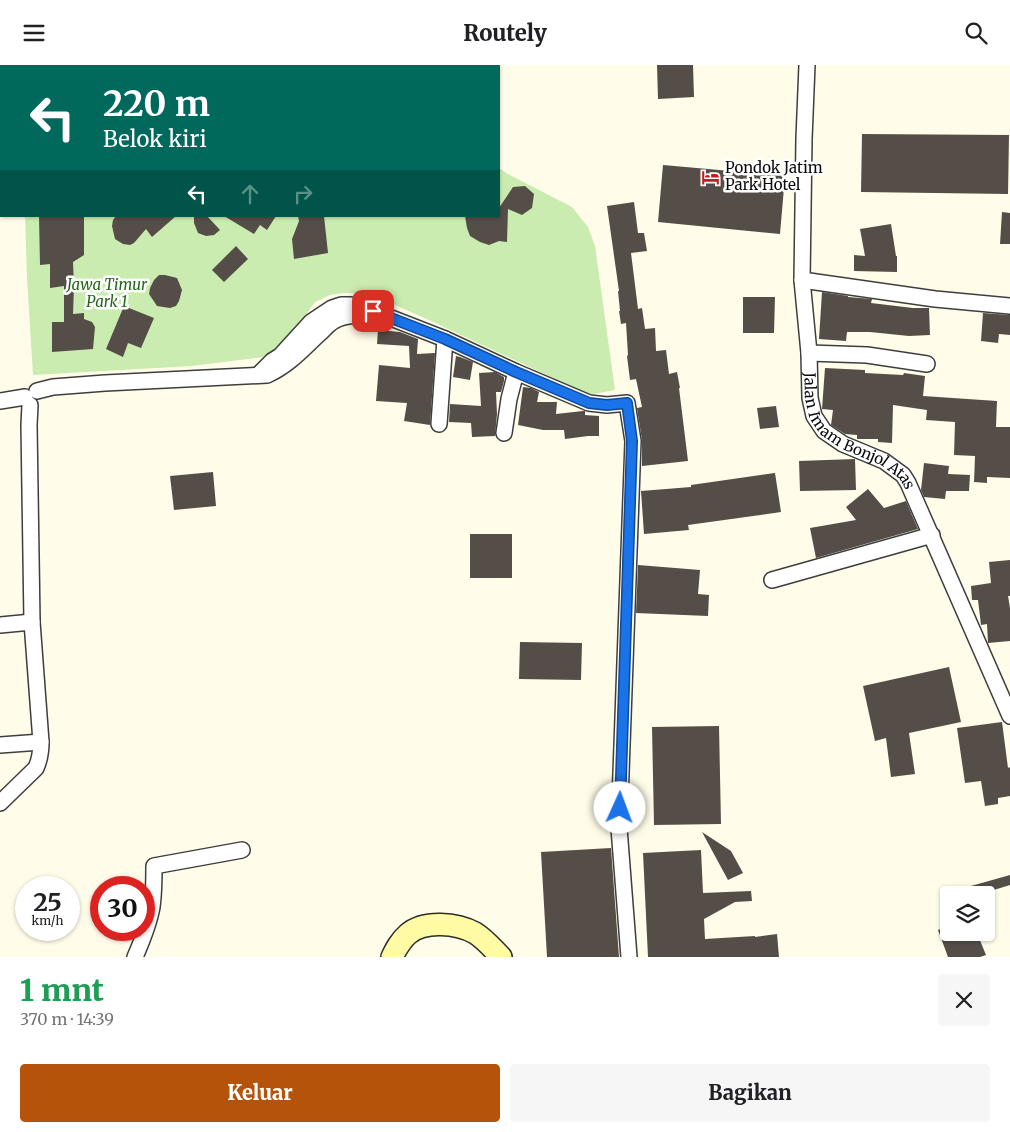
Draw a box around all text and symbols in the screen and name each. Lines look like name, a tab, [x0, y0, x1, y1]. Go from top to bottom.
icon: menu	[20, 19, 48, 47]
text: Routely	[463, 19, 547, 47]
icon: search	[962, 19, 990, 47]
text: 220 m	[103, 82, 210, 126]
icon: left	[20, 85, 85, 150]
text: Belok kiri	[103, 125, 207, 153]
place label: Pondok Jatim Park Hotel	[725, 158, 823, 194]
hotel icon: Pondok Jatim Park Hotel	[701, 167, 721, 187]
icon: left	[183, 180, 211, 208]
icon: ahead	[236, 180, 264, 208]
icon: right	[289, 180, 317, 208]
park label: Jawa Timur Park 1	[65, 275, 148, 311]
pin	[352, 290, 394, 332]
icon: arrive	[359, 297, 387, 325]
street label: Jalan Imam Bonjol Atas	[800, 371, 919, 492]
position arrow	[593, 781, 645, 833]
speed limit sign: 30	[90, 876, 155, 941]
text: 25	[33, 886, 62, 918]
map controls	[940, 886, 995, 941]
button: layers	[940, 886, 995, 941]
text: km/h	[32, 913, 63, 928]
text: 1 mnt	[20, 971, 104, 1009]
button: close	[938, 974, 990, 1026]
text: 370 m · 14:39	[20, 1009, 114, 1029]
button: Keluar	[20, 1064, 500, 1122]
button: Bagikan	[510, 1064, 990, 1122]

